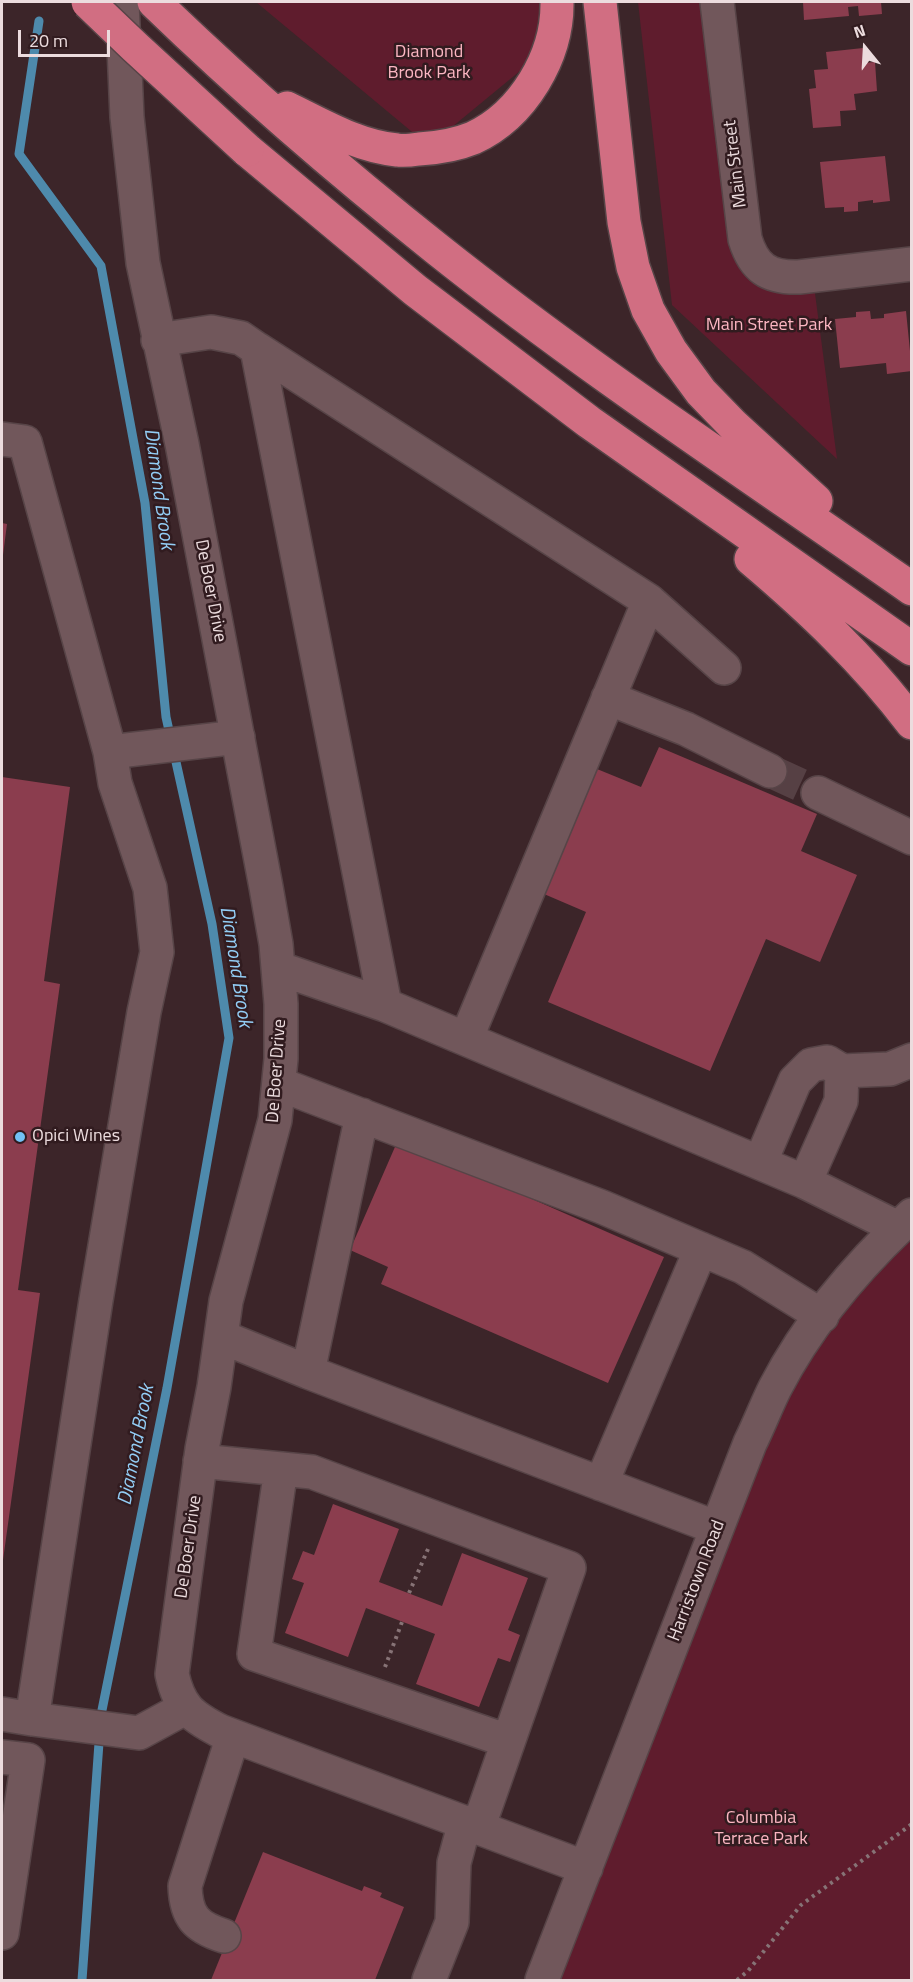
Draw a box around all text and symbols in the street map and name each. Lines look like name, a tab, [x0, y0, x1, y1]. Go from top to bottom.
scale bar	[21, 18, 112, 56]
north arrow	[835, 18, 895, 78]
text: N	[850, 18, 868, 44]
text: 20 m	[29, 27, 68, 54]
park label: Diamond Brook Park	[387, 42, 471, 84]
street label: Main Street	[720, 119, 752, 209]
park label: Main Street Park	[706, 315, 832, 337]
water label: Diamond Brook	[138, 427, 178, 551]
street label: De Boer Drive	[189, 538, 231, 644]
water label: Diamond Brook	[214, 905, 256, 1029]
street label: De Boer Drive	[263, 1018, 291, 1124]
place label: Opici Wines	[32, 1126, 120, 1148]
marker: Opici Wines	[13, 1130, 27, 1144]
water label: Diamond Brook	[114, 1383, 160, 1507]
street label: De Boer Drive	[171, 1494, 207, 1600]
street label: Harristown Road	[664, 1517, 730, 1645]
park label: Columbia Terrace Park	[714, 1808, 808, 1850]

